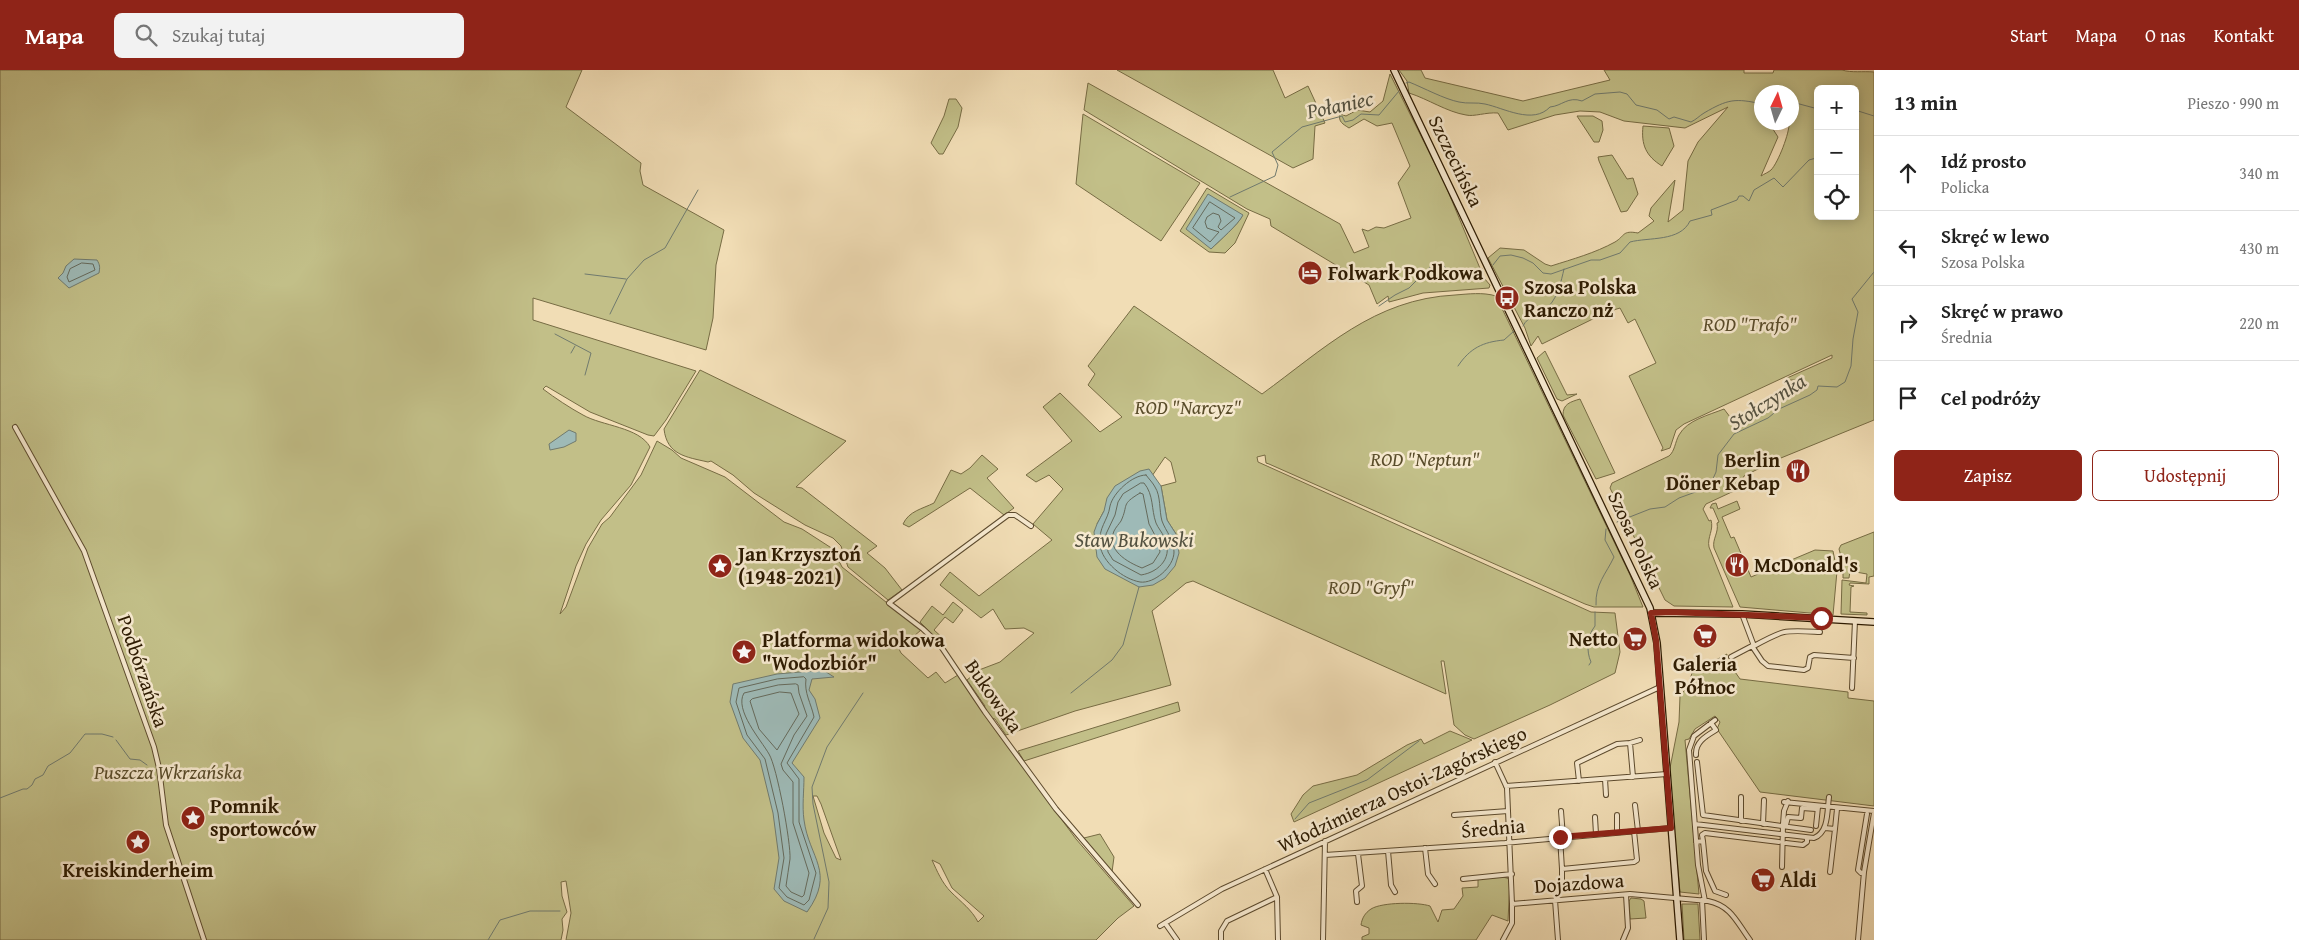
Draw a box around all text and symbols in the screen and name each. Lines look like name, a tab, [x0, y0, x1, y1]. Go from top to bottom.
search box	[114, 13, 464, 58]
text: Mapa	[25, 18, 84, 53]
icon: search	[132, 21, 160, 49]
text: Szukaj tutaj	[172, 21, 265, 49]
text: Start	[2010, 22, 2048, 49]
text: Mapa	[2076, 22, 2117, 49]
text: O nas	[2145, 22, 2186, 49]
text: Kontakt	[2214, 22, 2274, 49]
water label: Połaniec	[1303, 82, 1377, 127]
north arrow	[1754, 85, 1799, 130]
map controls	[1814, 85, 1859, 220]
button: +	[1814, 85, 1859, 130]
text: 13 min	[1894, 87, 1957, 118]
text: Pieszo · 990 m	[2187, 91, 2279, 115]
street label: Szczecińska	[1422, 110, 1491, 212]
button: −	[1814, 130, 1859, 175]
text: Idź prosto	[1941, 147, 2026, 175]
icon: ahead	[1894, 159, 1922, 187]
text: 340 m	[2239, 161, 2279, 185]
button: locate	[1814, 175, 1859, 220]
text: Policka	[1941, 175, 1989, 199]
text: Skręć w lewo	[1941, 222, 2049, 250]
icon: left	[1894, 234, 1922, 262]
text: 430 m	[2239, 236, 2279, 260]
text: Szosa Polska	[1941, 250, 2025, 274]
place label: Folwark Podkowa	[1328, 258, 1484, 287]
hotel icon: Folwark Podkowa	[1297, 260, 1323, 286]
place label: Szosa Polska Ranczo nż	[1524, 272, 1637, 324]
bus stop icon: Szosa Polska Ranczo nż	[1494, 285, 1520, 311]
text: Skręć w prawo	[1941, 297, 2063, 325]
park label: ROD "Trafo"	[1702, 309, 1797, 338]
icon: right	[1894, 309, 1922, 337]
text: 220 m	[2239, 311, 2279, 335]
text: Średnia	[1941, 325, 1992, 349]
water label: Stołczynka	[1722, 365, 1812, 438]
icon: arrive	[1894, 384, 1922, 412]
text: Cel podróży	[1941, 384, 2041, 412]
park label: ROD "Narcyz"	[1134, 392, 1241, 421]
park label: ROD "Neptun"	[1369, 444, 1480, 473]
place label: Berlin Döner Kebap	[1666, 445, 1780, 497]
button: Zapisz	[1894, 450, 2082, 501]
button: Udostępnij	[2092, 450, 2279, 501]
restaurant icon: Berlin Döner Kebap	[1785, 458, 1811, 484]
street label: Szosa Polska	[1601, 486, 1672, 594]
water label: Staw Bukowski	[1074, 524, 1194, 555]
place label: Jan Krzysztoń (1948-2021)	[735, 539, 861, 591]
place label: McDonald's	[1754, 550, 1858, 579]
restaurant icon: McDonald's	[1724, 552, 1750, 578]
place icon: Jan Krzysztoń (1948-2021)	[707, 553, 733, 579]
park label: ROD "Gryf"	[1327, 572, 1414, 601]
route start	[1810, 607, 1833, 630]
street label: Podbórzańska	[111, 611, 176, 732]
supermarket icon: Galeria Północ	[1692, 623, 1718, 649]
place label: Netto	[1569, 624, 1618, 653]
place label: Platforma widokowa "Wodozbiór"	[762, 625, 945, 677]
supermarket icon: Netto	[1622, 626, 1648, 652]
place icon: Platforma widokowa "Wodozbiór"	[731, 639, 757, 665]
place label: Galeria Północ	[1673, 649, 1738, 701]
street label: Bukowska	[959, 653, 1031, 739]
street label: Włodzimierza Ostoi-Zagórskiego	[1272, 718, 1531, 859]
park label: Puszcza Wkrzańska	[93, 757, 243, 786]
place label: Pomnik sportowców	[210, 791, 317, 843]
place icon: Pomnik sportowców	[180, 805, 206, 831]
street label: Średnia	[1460, 810, 1527, 845]
route end	[1549, 826, 1572, 849]
place icon: Kreiskinderheim	[125, 829, 151, 855]
place label: Kreiskinderheim	[63, 855, 214, 884]
street label: Dojazdowa	[1533, 865, 1625, 900]
place label: Aldi	[1780, 865, 1817, 894]
supermarket icon: Aldi	[1750, 867, 1776, 893]

